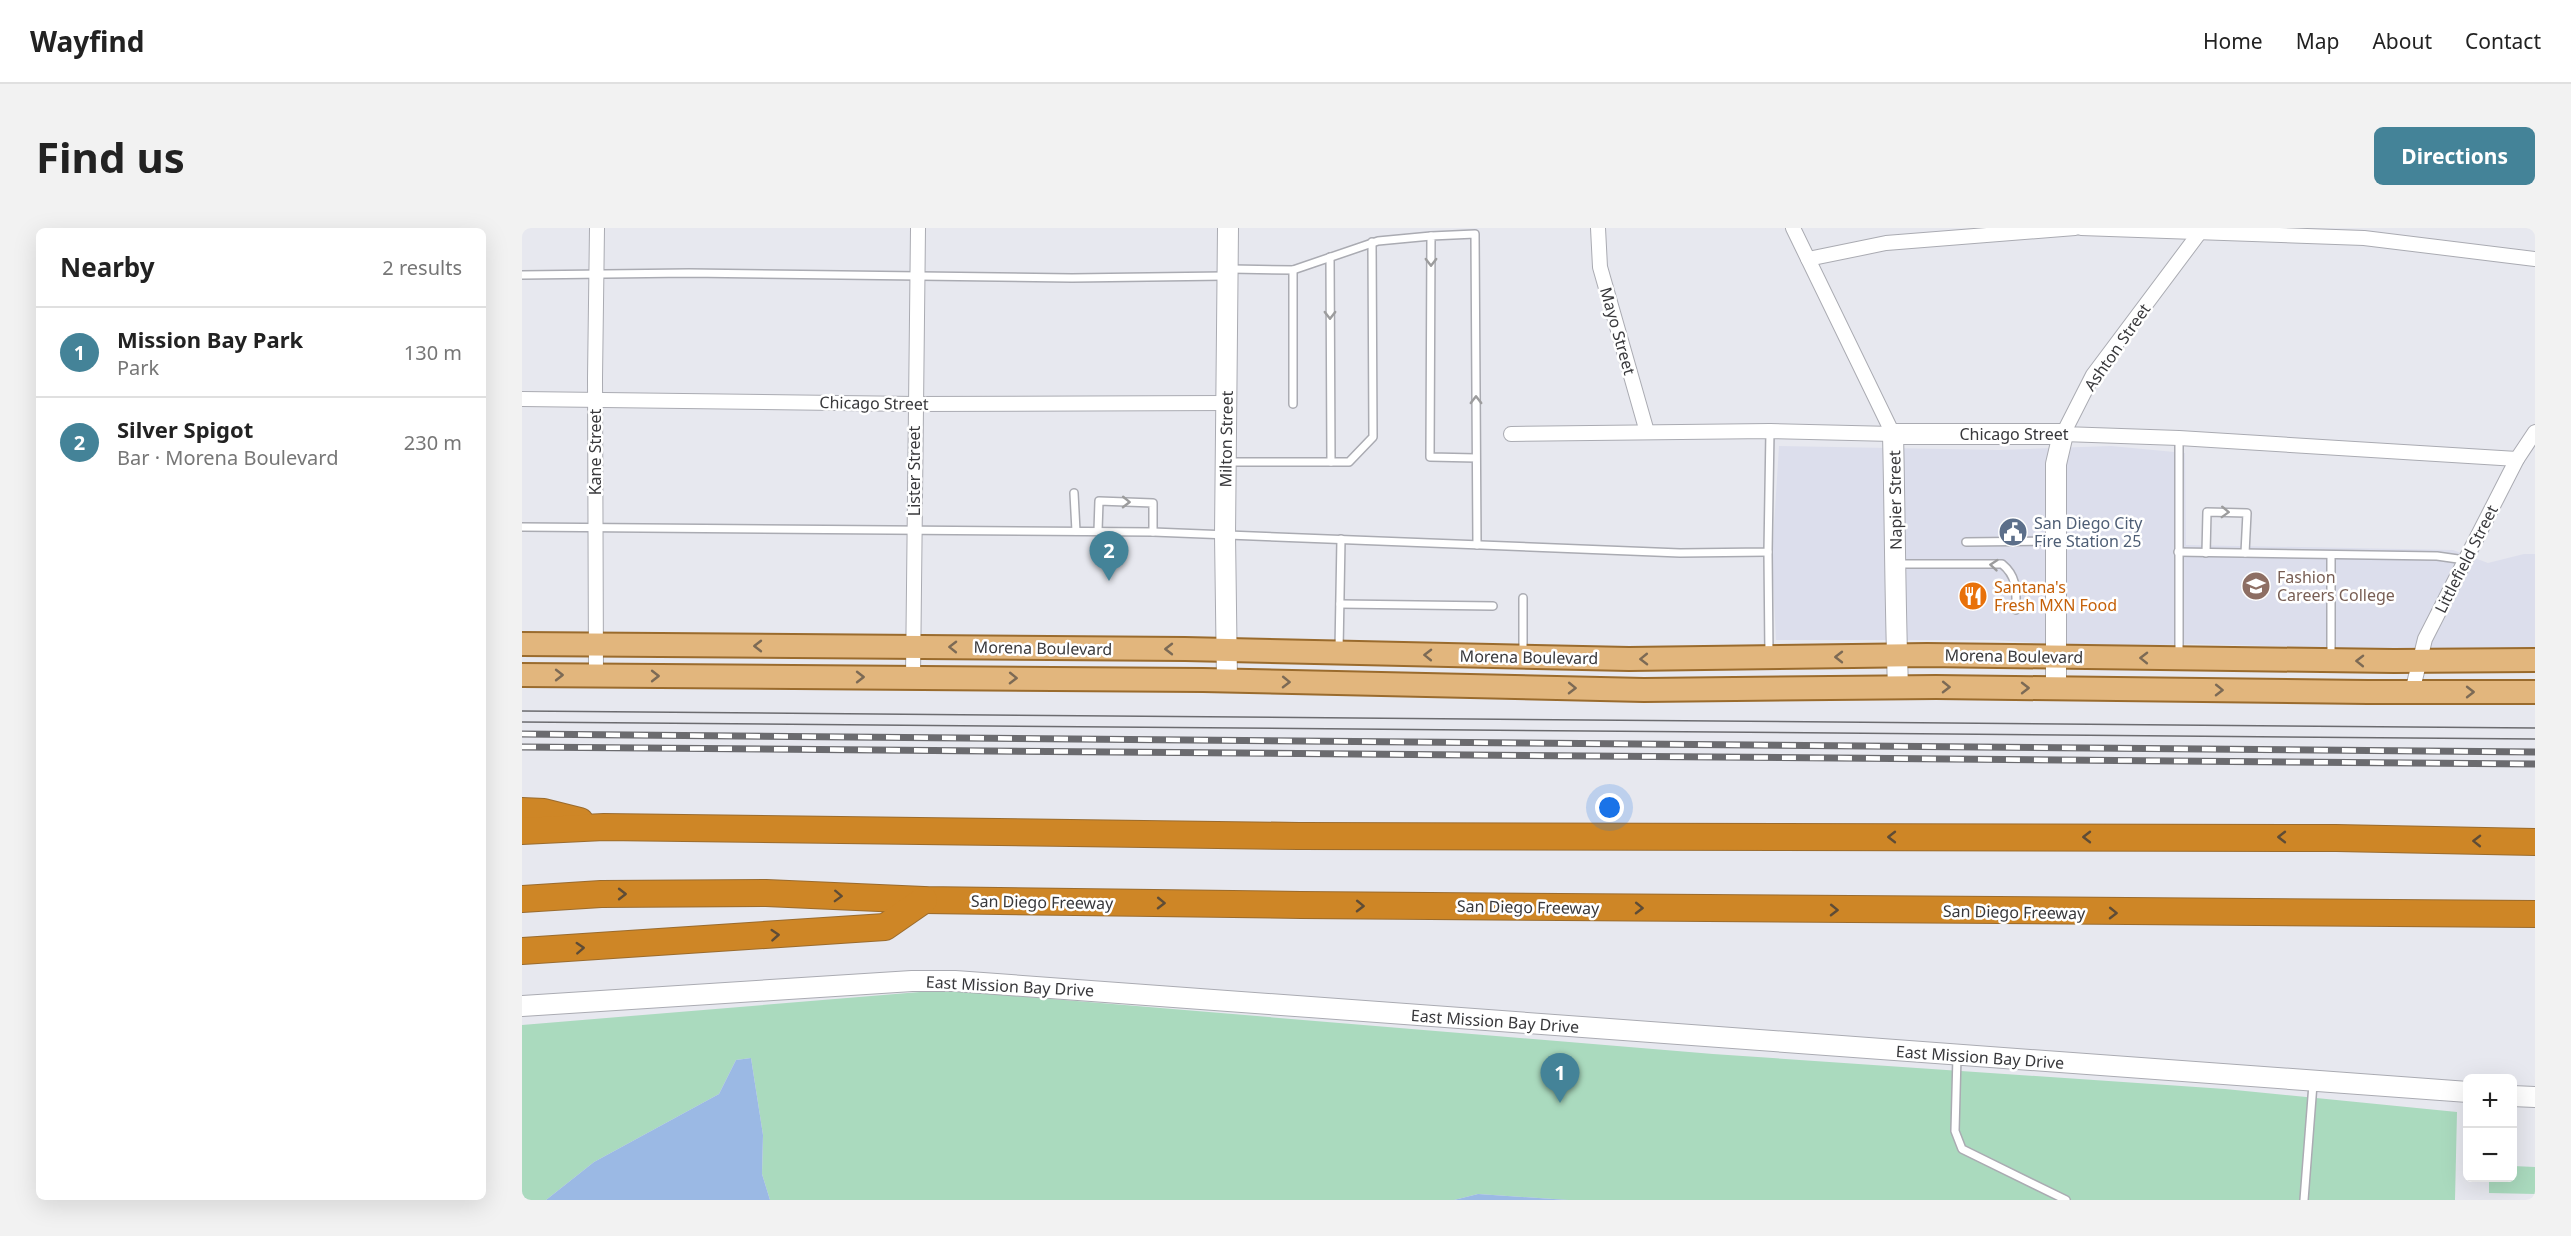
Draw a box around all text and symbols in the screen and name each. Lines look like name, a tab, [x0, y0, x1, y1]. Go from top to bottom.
text: Wayfind	[30, 22, 144, 60]
text: Home	[2203, 27, 2263, 55]
text: Map	[2296, 27, 2339, 55]
text: About	[2372, 27, 2432, 55]
text: Contact	[2465, 27, 2541, 55]
button: Directions	[2374, 127, 2535, 185]
text: Find us	[36, 128, 185, 185]
text: Nearby	[60, 249, 155, 285]
text: 2 results	[382, 254, 462, 281]
one-way arrow	[1425, 257, 1437, 266]
street label: Mayo Street	[1595, 285, 1641, 378]
street label: Ashton Street	[2079, 299, 2155, 395]
one-way arrow	[1324, 311, 1336, 320]
text: Mission Bay Park	[117, 324, 303, 354]
text: 1	[74, 339, 85, 366]
text: 130 m	[404, 339, 462, 366]
text: Park	[117, 354, 159, 381]
street label: Milton Street	[1214, 390, 1238, 488]
street label: Chicago Street	[819, 391, 929, 415]
one-way arrow	[1470, 395, 1482, 404]
street label: Kane Street	[584, 408, 606, 495]
text: Silver Spigot	[117, 414, 253, 444]
street label: Chicago Street	[1959, 423, 2069, 445]
street label: Lister Street	[903, 426, 925, 516]
text: 2	[74, 429, 85, 456]
text: 230 m	[404, 429, 462, 456]
text: Bar · Morena Boulevard	[117, 444, 338, 471]
street label: Napier Street	[1883, 450, 1907, 550]
one-way arrow	[1121, 496, 1130, 508]
street label: Littlefield Street	[2429, 501, 2503, 617]
one-way arrow	[2220, 506, 2229, 519]
place label: San Diego City Fire Station 25	[2034, 512, 2143, 552]
public building icon: San Diego City Fire Station 25	[1997, 516, 2029, 548]
pin: 2	[1090, 532, 1128, 581]
one-way arrow	[1990, 559, 1999, 572]
place label: Fashion Careers College	[2277, 566, 2395, 606]
school or university icon: Fashion Careers College	[2240, 570, 2272, 602]
place label: Santana's Fresh MXN Food	[1994, 576, 2117, 616]
restaurant icon: Santana's Fresh MXN Food	[1957, 580, 1989, 612]
street label: Morena Boulevard	[974, 636, 1112, 660]
one-way arrow	[753, 640, 762, 652]
one-way arrow	[948, 641, 957, 653]
one-way arrow	[1164, 643, 1173, 655]
street label: Morena Boulevard	[1945, 644, 2083, 668]
street label: Morena Boulevard	[1460, 645, 1598, 669]
one-way arrow	[1423, 648, 1432, 661]
one-way arrow	[1834, 651, 1843, 663]
one-way arrow	[2140, 651, 2149, 664]
one-way arrow	[1639, 653, 1648, 665]
one-way arrow	[2356, 654, 2365, 667]
one-way arrow	[555, 669, 564, 681]
one-way arrow	[650, 670, 659, 682]
one-way arrow	[856, 671, 865, 683]
one-way arrow	[1009, 672, 1018, 684]
one-way arrow	[1281, 676, 1290, 688]
one-way arrow	[1941, 681, 1950, 693]
one-way arrow	[1568, 682, 1577, 695]
one-way arrow	[2020, 682, 2029, 694]
one-way arrow	[2215, 684, 2224, 696]
one-way arrow	[2466, 686, 2475, 698]
your location	[1595, 793, 1624, 822]
one-way arrow	[1887, 831, 1896, 843]
one-way arrow	[2082, 831, 2091, 843]
one-way arrow	[2277, 831, 2286, 844]
one-way arrow	[2472, 835, 2481, 847]
one-way arrow	[618, 888, 627, 900]
one-way arrow	[834, 890, 843, 903]
street label: San Diego Freeway	[971, 890, 1114, 914]
street label: San Diego Freeway	[1457, 895, 1600, 919]
one-way arrow	[1157, 897, 1166, 909]
one-way arrow	[1355, 900, 1364, 912]
street label: San Diego Freeway	[1943, 900, 2086, 924]
one-way arrow	[1634, 902, 1643, 914]
one-way arrow	[1829, 904, 1838, 916]
one-way arrow	[2108, 906, 2117, 919]
one-way arrow	[770, 928, 779, 941]
one-way arrow	[576, 942, 585, 955]
street label: East Mission Bay Drive	[925, 971, 1095, 1001]
street label: East Mission Bay Drive	[1410, 1004, 1580, 1038]
street label: East Mission Bay Drive	[1895, 1040, 2065, 1074]
pin: 1	[1540, 1054, 1580, 1103]
map controls	[2463, 1074, 2517, 1182]
button: +	[2463, 1074, 2517, 1128]
button: −	[2463, 1128, 2517, 1182]

